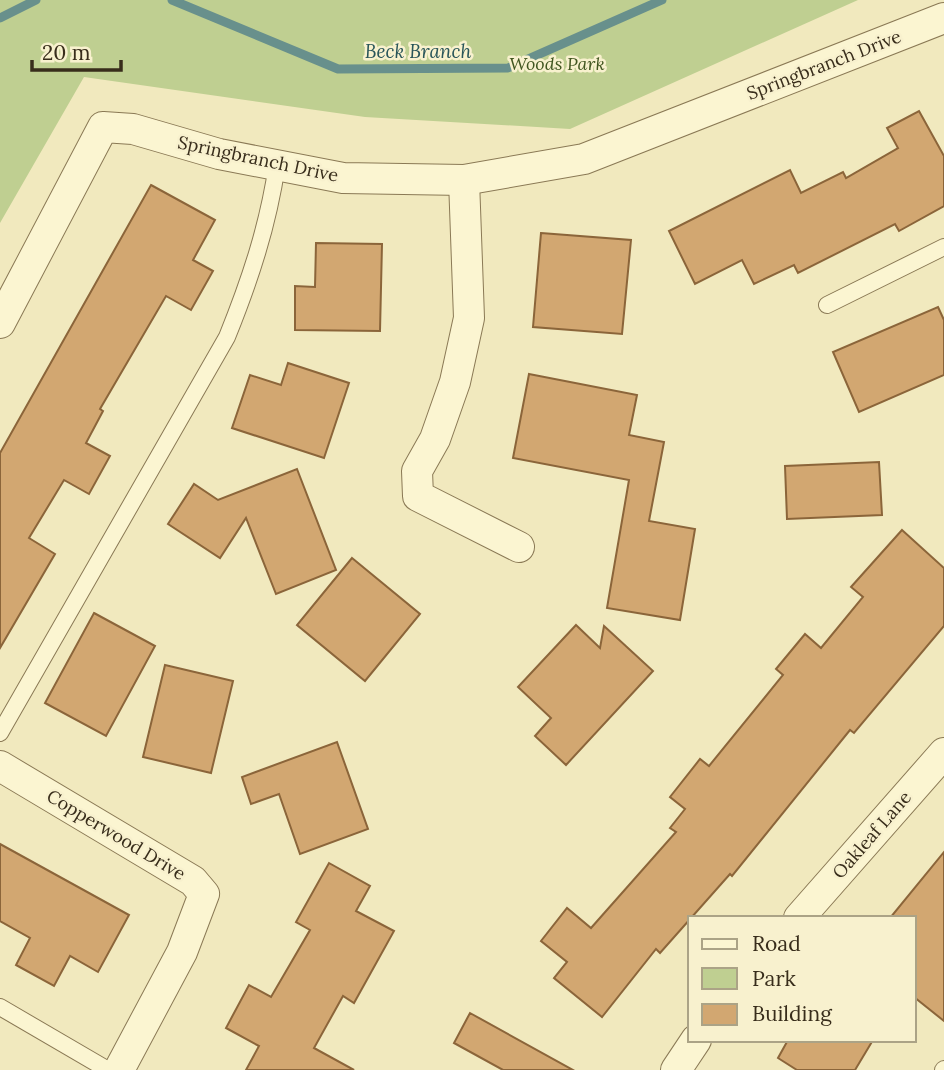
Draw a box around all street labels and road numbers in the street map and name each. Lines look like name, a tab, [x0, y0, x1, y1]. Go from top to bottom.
street label: Springbranch Drive	[743, 24, 904, 105]
street label: Springbranch Drive	[176, 130, 341, 187]
street label: Copperwood Drive	[43, 784, 190, 885]
street label: Oakleaf Lane	[827, 786, 916, 883]

